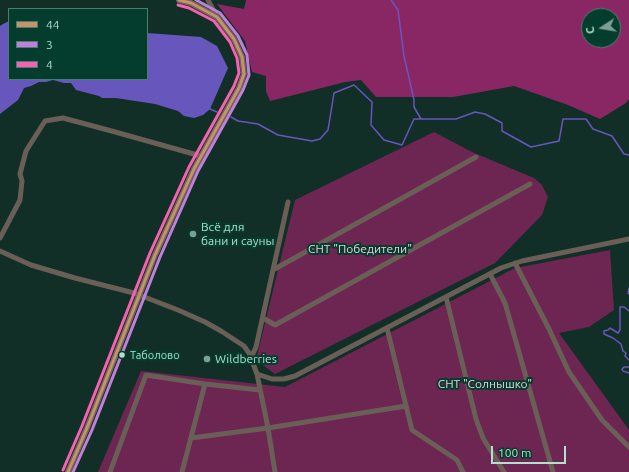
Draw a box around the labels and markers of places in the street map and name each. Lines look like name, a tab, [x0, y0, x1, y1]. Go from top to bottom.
place label: Всё для бани и сауны	[201, 220, 274, 248]
marker: Всё для бани и сауны	[188, 229, 198, 239]
place label: Таболово	[130, 348, 180, 362]
marker: Таболово	[117, 350, 127, 360]
place label: Wildberries	[215, 352, 277, 366]
marker: Wildberries	[202, 354, 212, 364]

